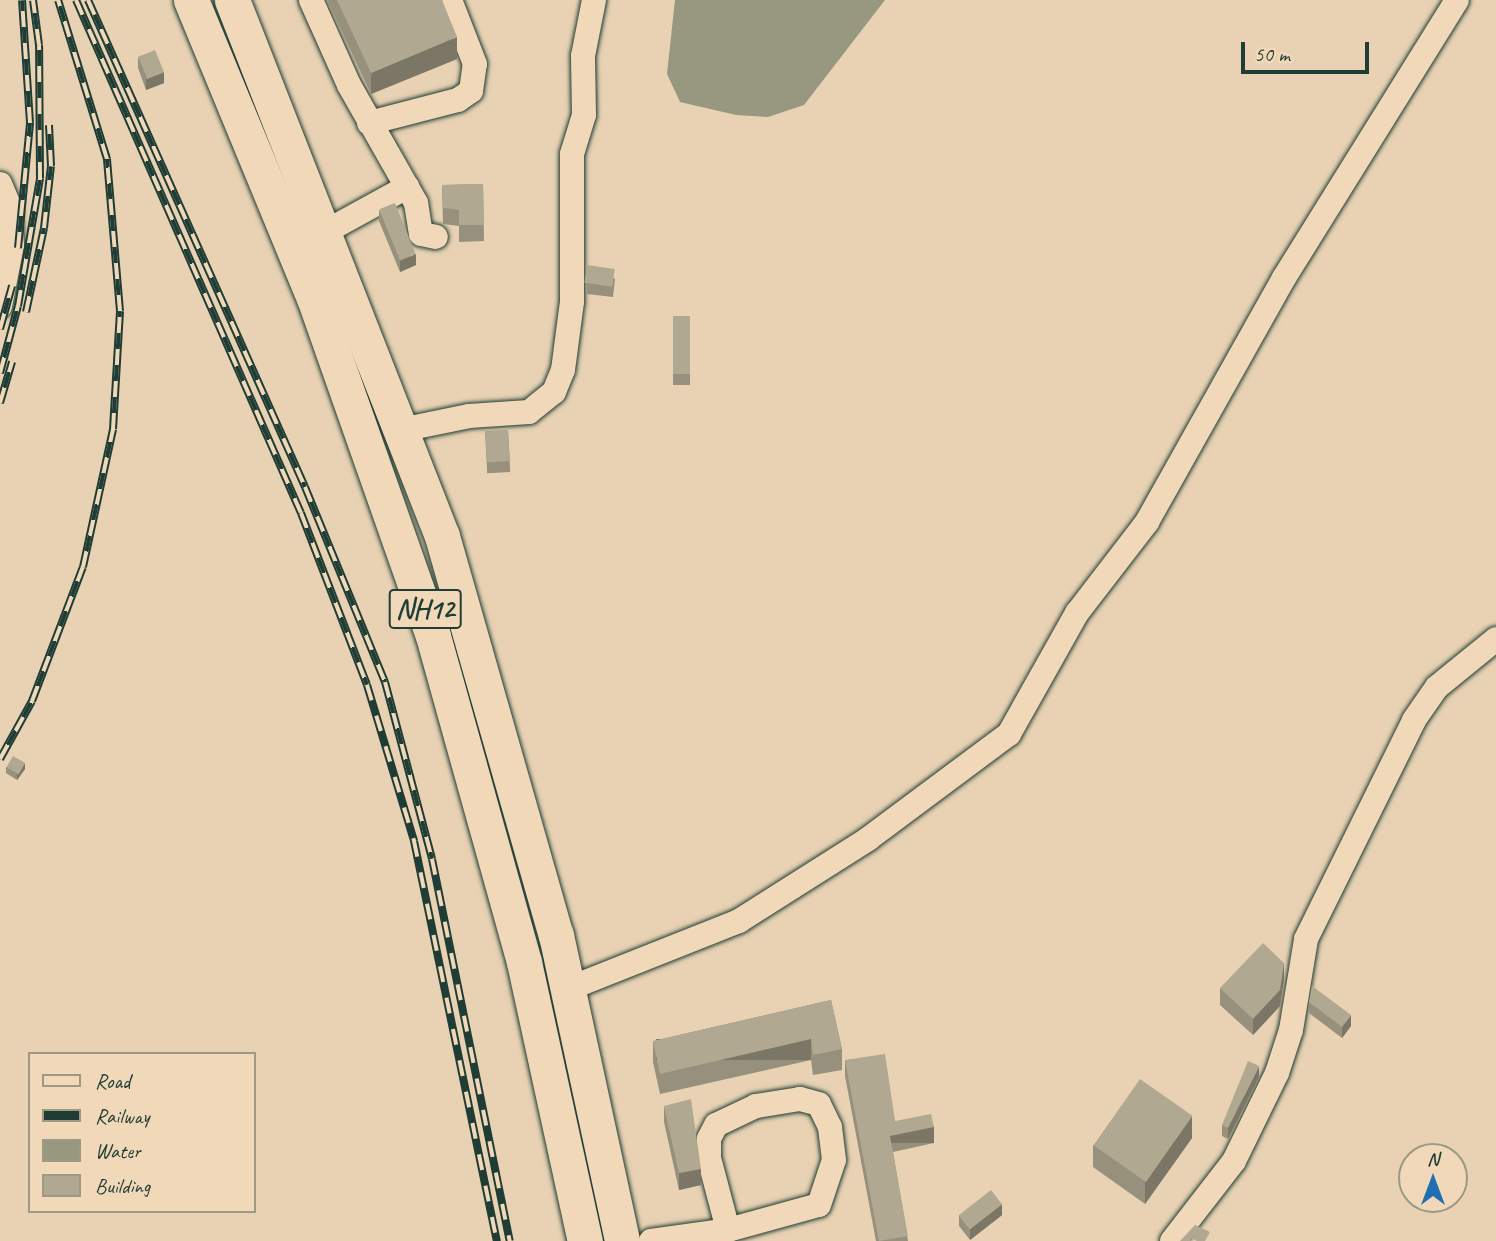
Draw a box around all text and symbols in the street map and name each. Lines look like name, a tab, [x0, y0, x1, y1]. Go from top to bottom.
scale bar	[1244, 28, 1372, 72]
text: 50 m	[1254, 41, 1290, 67]
road number: NH12	[388, 584, 462, 634]
legend	[28, 1052, 256, 1213]
text: Road	[95, 1068, 130, 1094]
text: Railway	[95, 1103, 149, 1129]
text: Water	[95, 1138, 141, 1164]
north arrow	[1398, 1143, 1468, 1213]
text: N	[1427, 1147, 1439, 1171]
text: Building	[95, 1173, 150, 1199]

